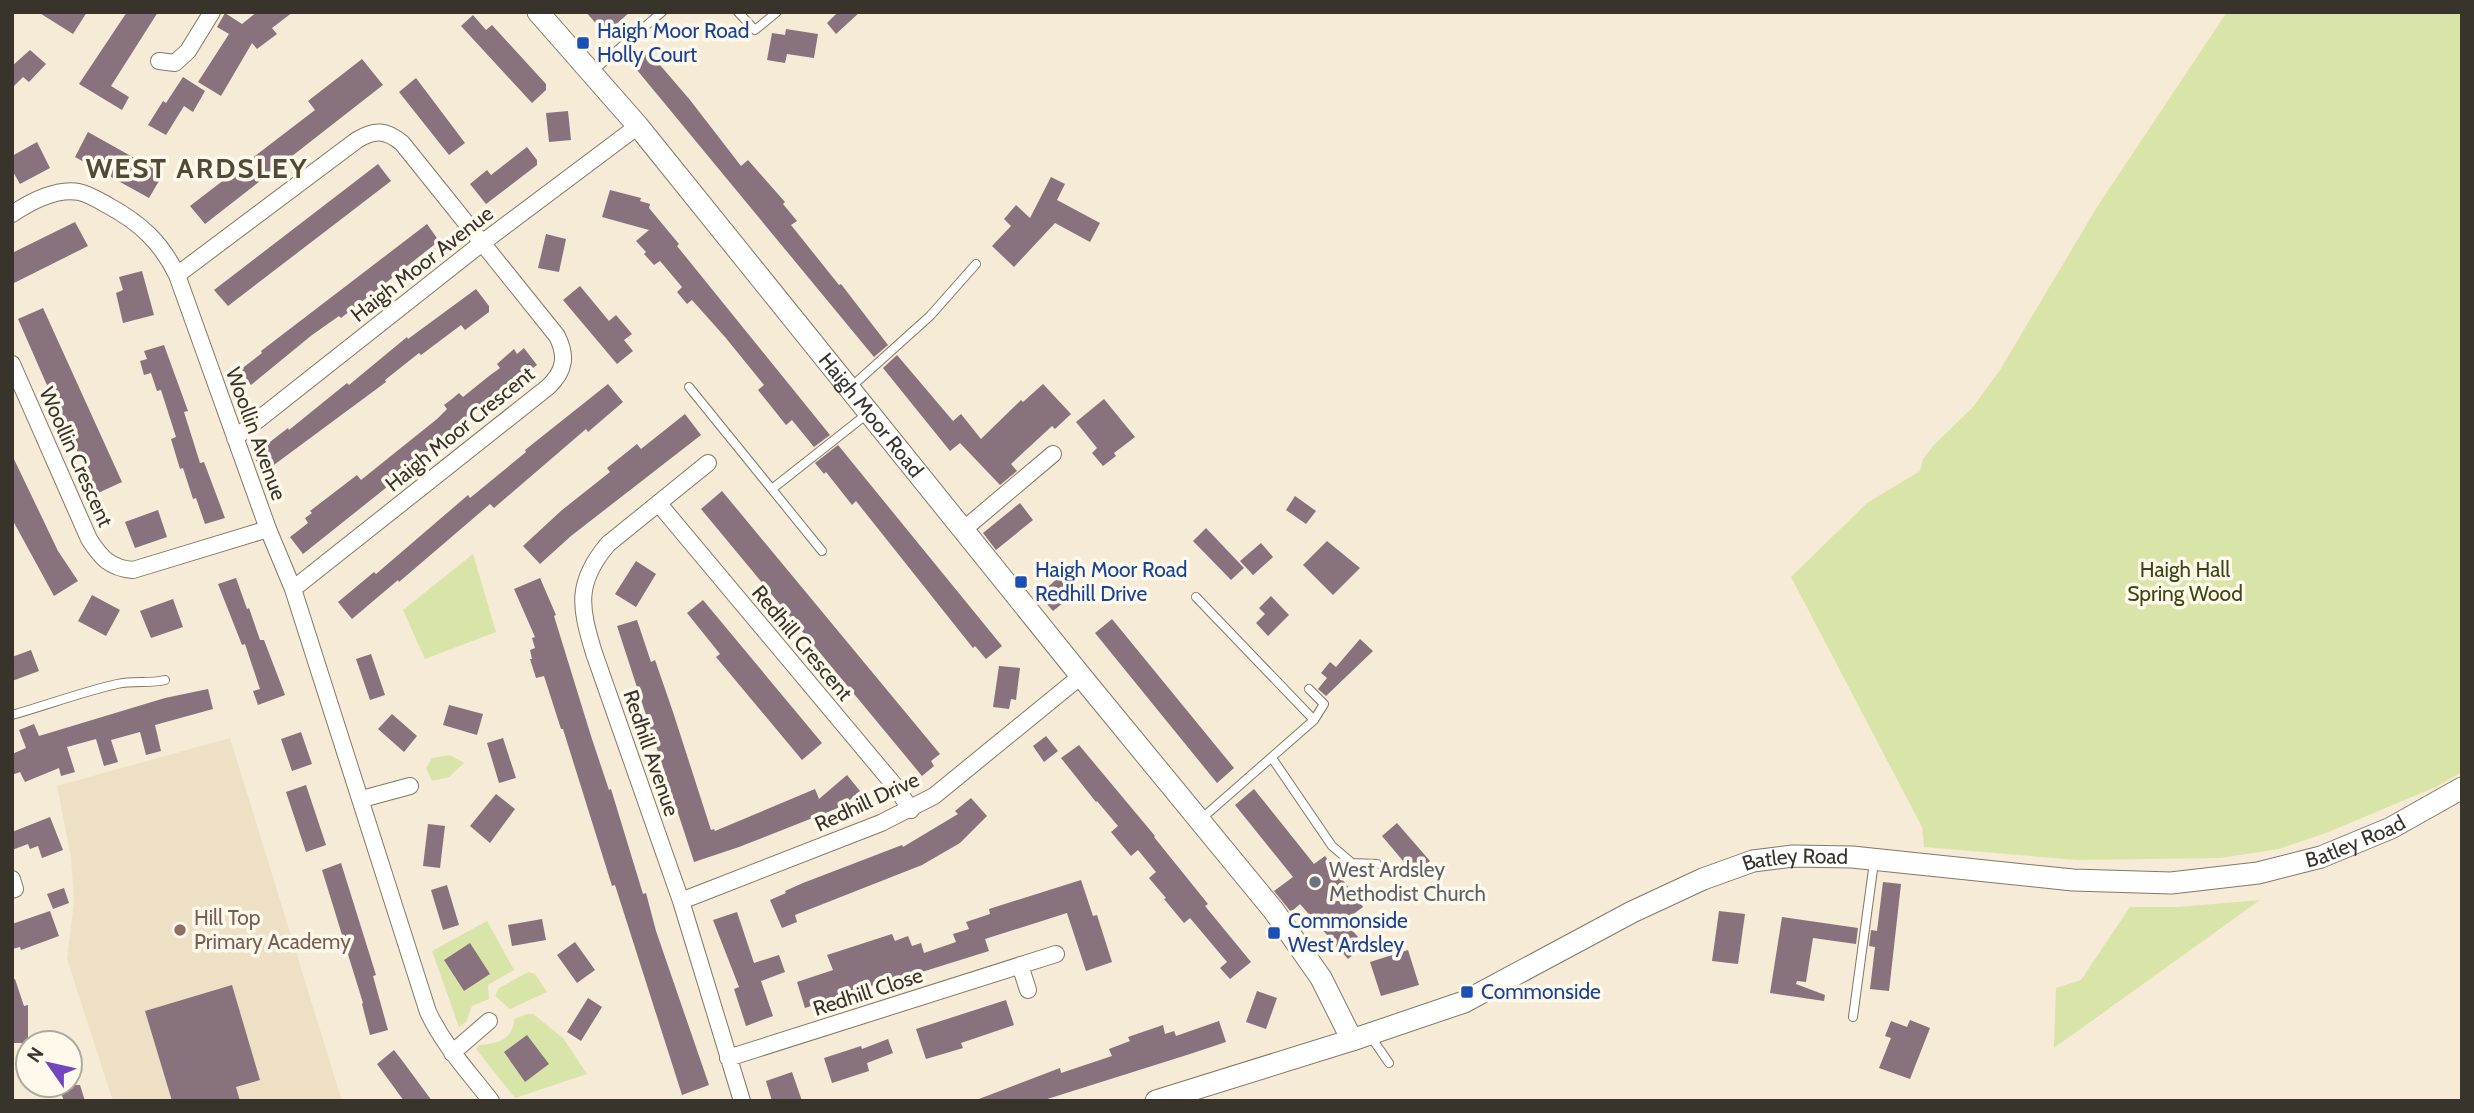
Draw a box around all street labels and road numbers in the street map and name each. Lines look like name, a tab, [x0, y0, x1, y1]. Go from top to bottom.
street label: Haigh Moor Avenue	[346, 200, 498, 327]
street label: Haigh Moor Road	[814, 348, 929, 482]
street label: Haigh Moor Crescent	[380, 361, 539, 496]
street label: Woollin Avenue	[221, 364, 292, 504]
street label: Woollin Crescent	[34, 383, 118, 531]
street label: Redhill Crescent	[747, 580, 858, 705]
street label: Redhill Avenue	[618, 686, 685, 819]
street label: Redhill Drive	[811, 766, 923, 837]
street label: Batley Road	[2303, 810, 2410, 872]
street label: Batley Road	[1739, 842, 1848, 876]
street label: Redhill Close	[810, 962, 926, 1021]

